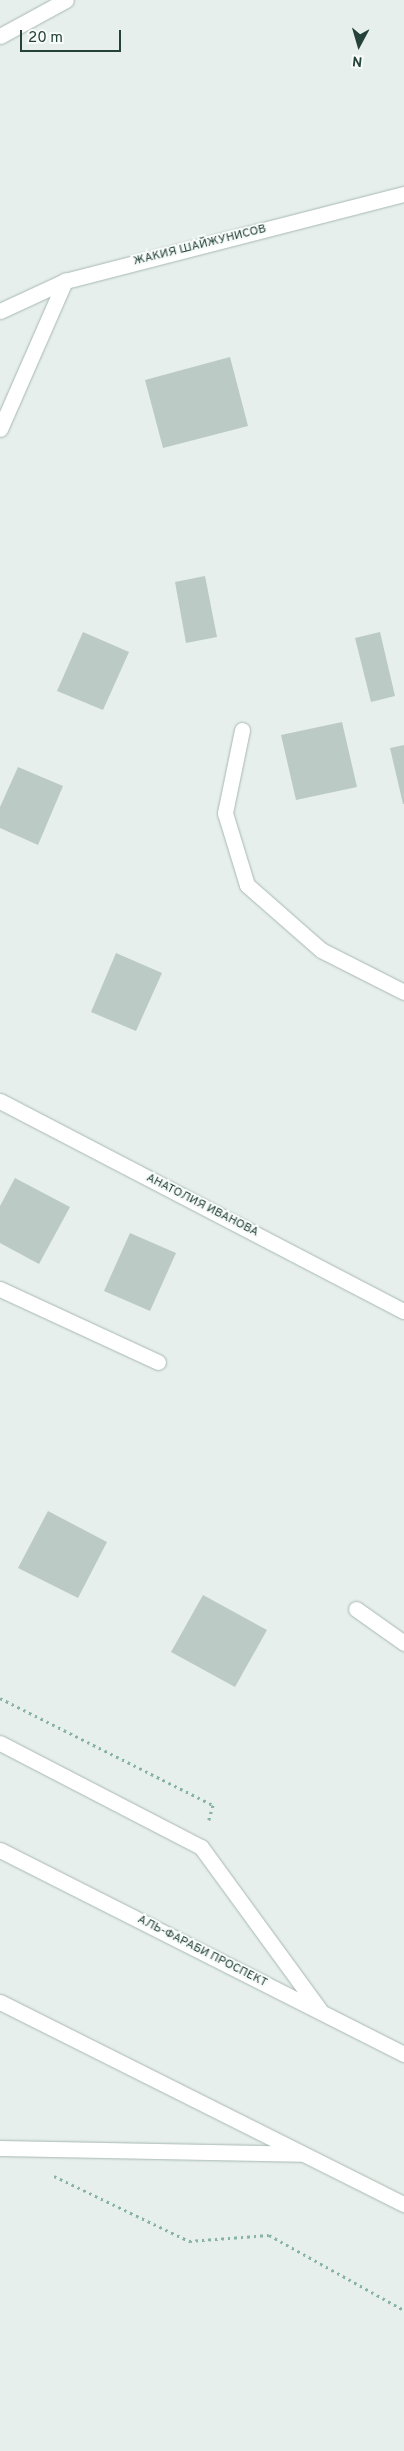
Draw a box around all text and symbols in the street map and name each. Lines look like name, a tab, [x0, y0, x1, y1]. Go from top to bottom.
scale bar	[22, 20, 124, 52]
north arrow	[334, 20, 384, 70]
text: 20 m	[28, 29, 63, 48]
text: N	[351, 51, 363, 69]
street label: ЖАКИЯ ШАЙЖУНИСОВ	[132, 223, 268, 269]
street label: АНАТОЛИЯ ИВАНОВА	[143, 1171, 261, 1241]
street label: АЛЬ-ФАРАБИ ПРОСПЕКТ	[135, 1913, 269, 1991]

